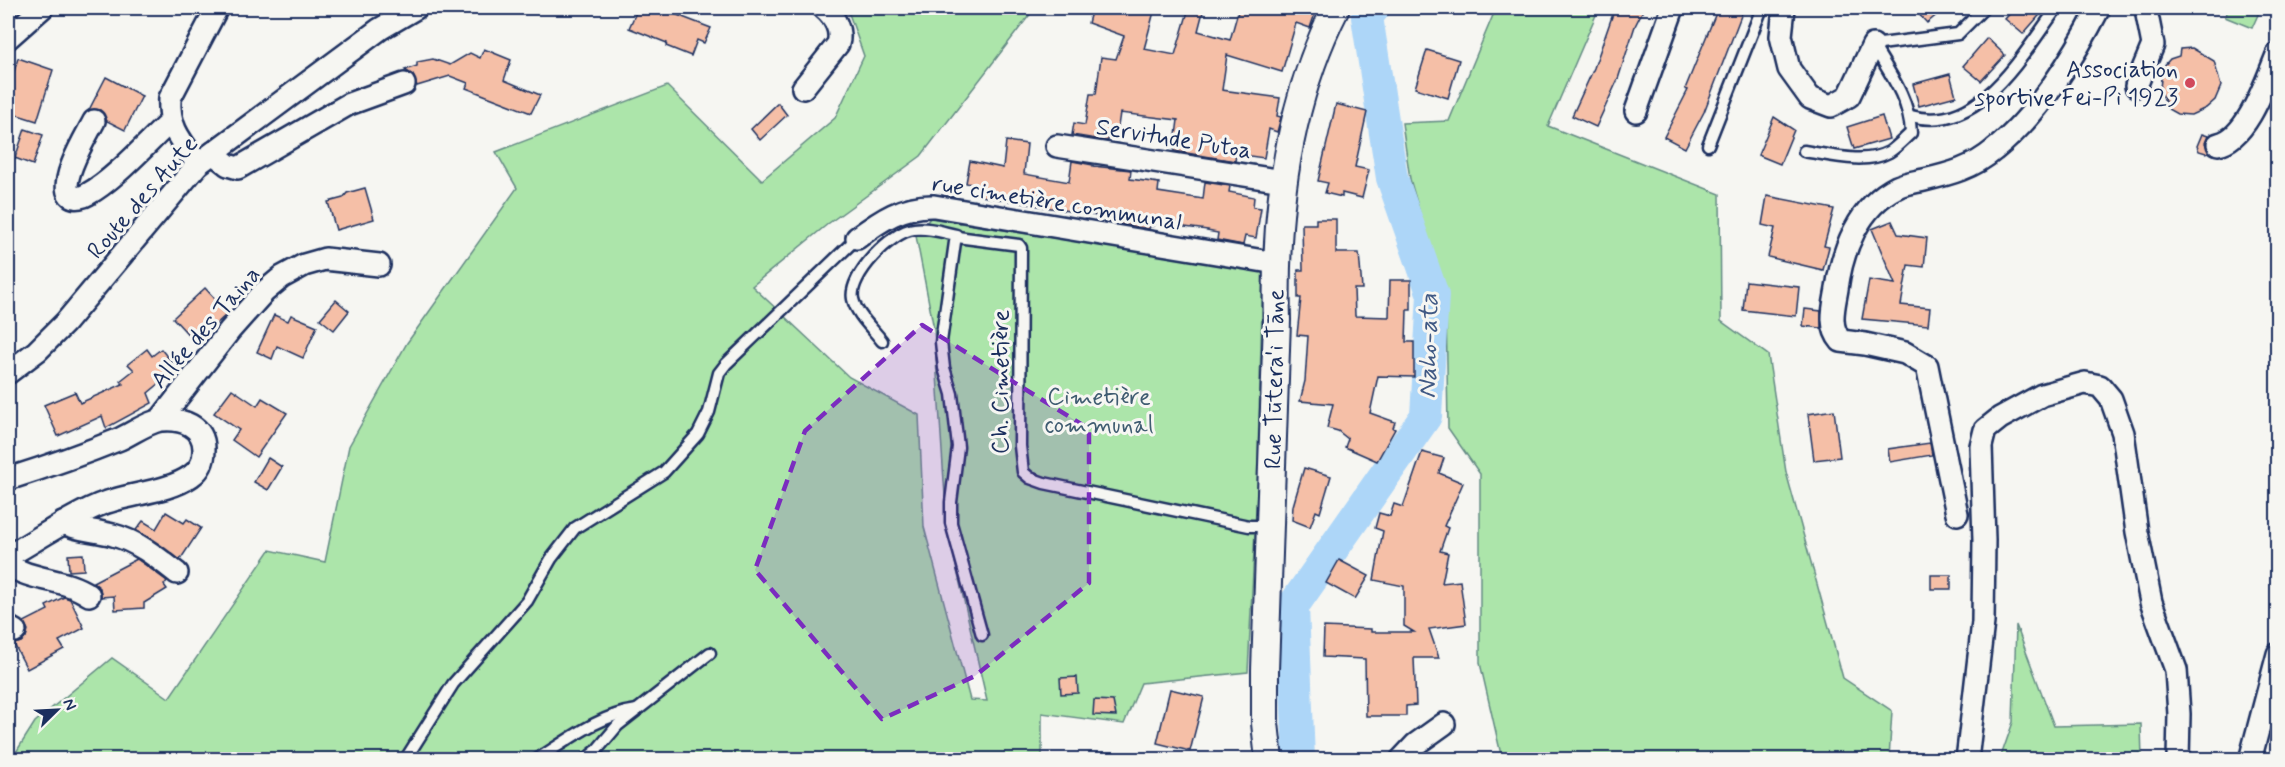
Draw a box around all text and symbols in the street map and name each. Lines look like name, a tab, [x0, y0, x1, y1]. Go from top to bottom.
place label: Association sportive Fei-Pi 1923	[1975, 55, 2178, 114]
marker: Association sportive Fei-Pi 1923	[2183, 76, 2197, 90]
street label: Servitude Putoa	[1094, 112, 1254, 167]
street label: Route des Aute	[81, 130, 205, 266]
street label: rue cimetière communal	[930, 169, 1183, 238]
street label: Allée des Taina	[144, 260, 268, 396]
street label: Rue Tūtera'i Tāne	[1258, 289, 1293, 469]
water label: Naho-ata	[1411, 293, 1447, 399]
street label: Ch. Cimetière	[986, 309, 1017, 454]
park label: Cimetière communal	[1044, 382, 1154, 441]
north arrow	[27, 680, 87, 740]
text: N	[58, 695, 81, 714]

